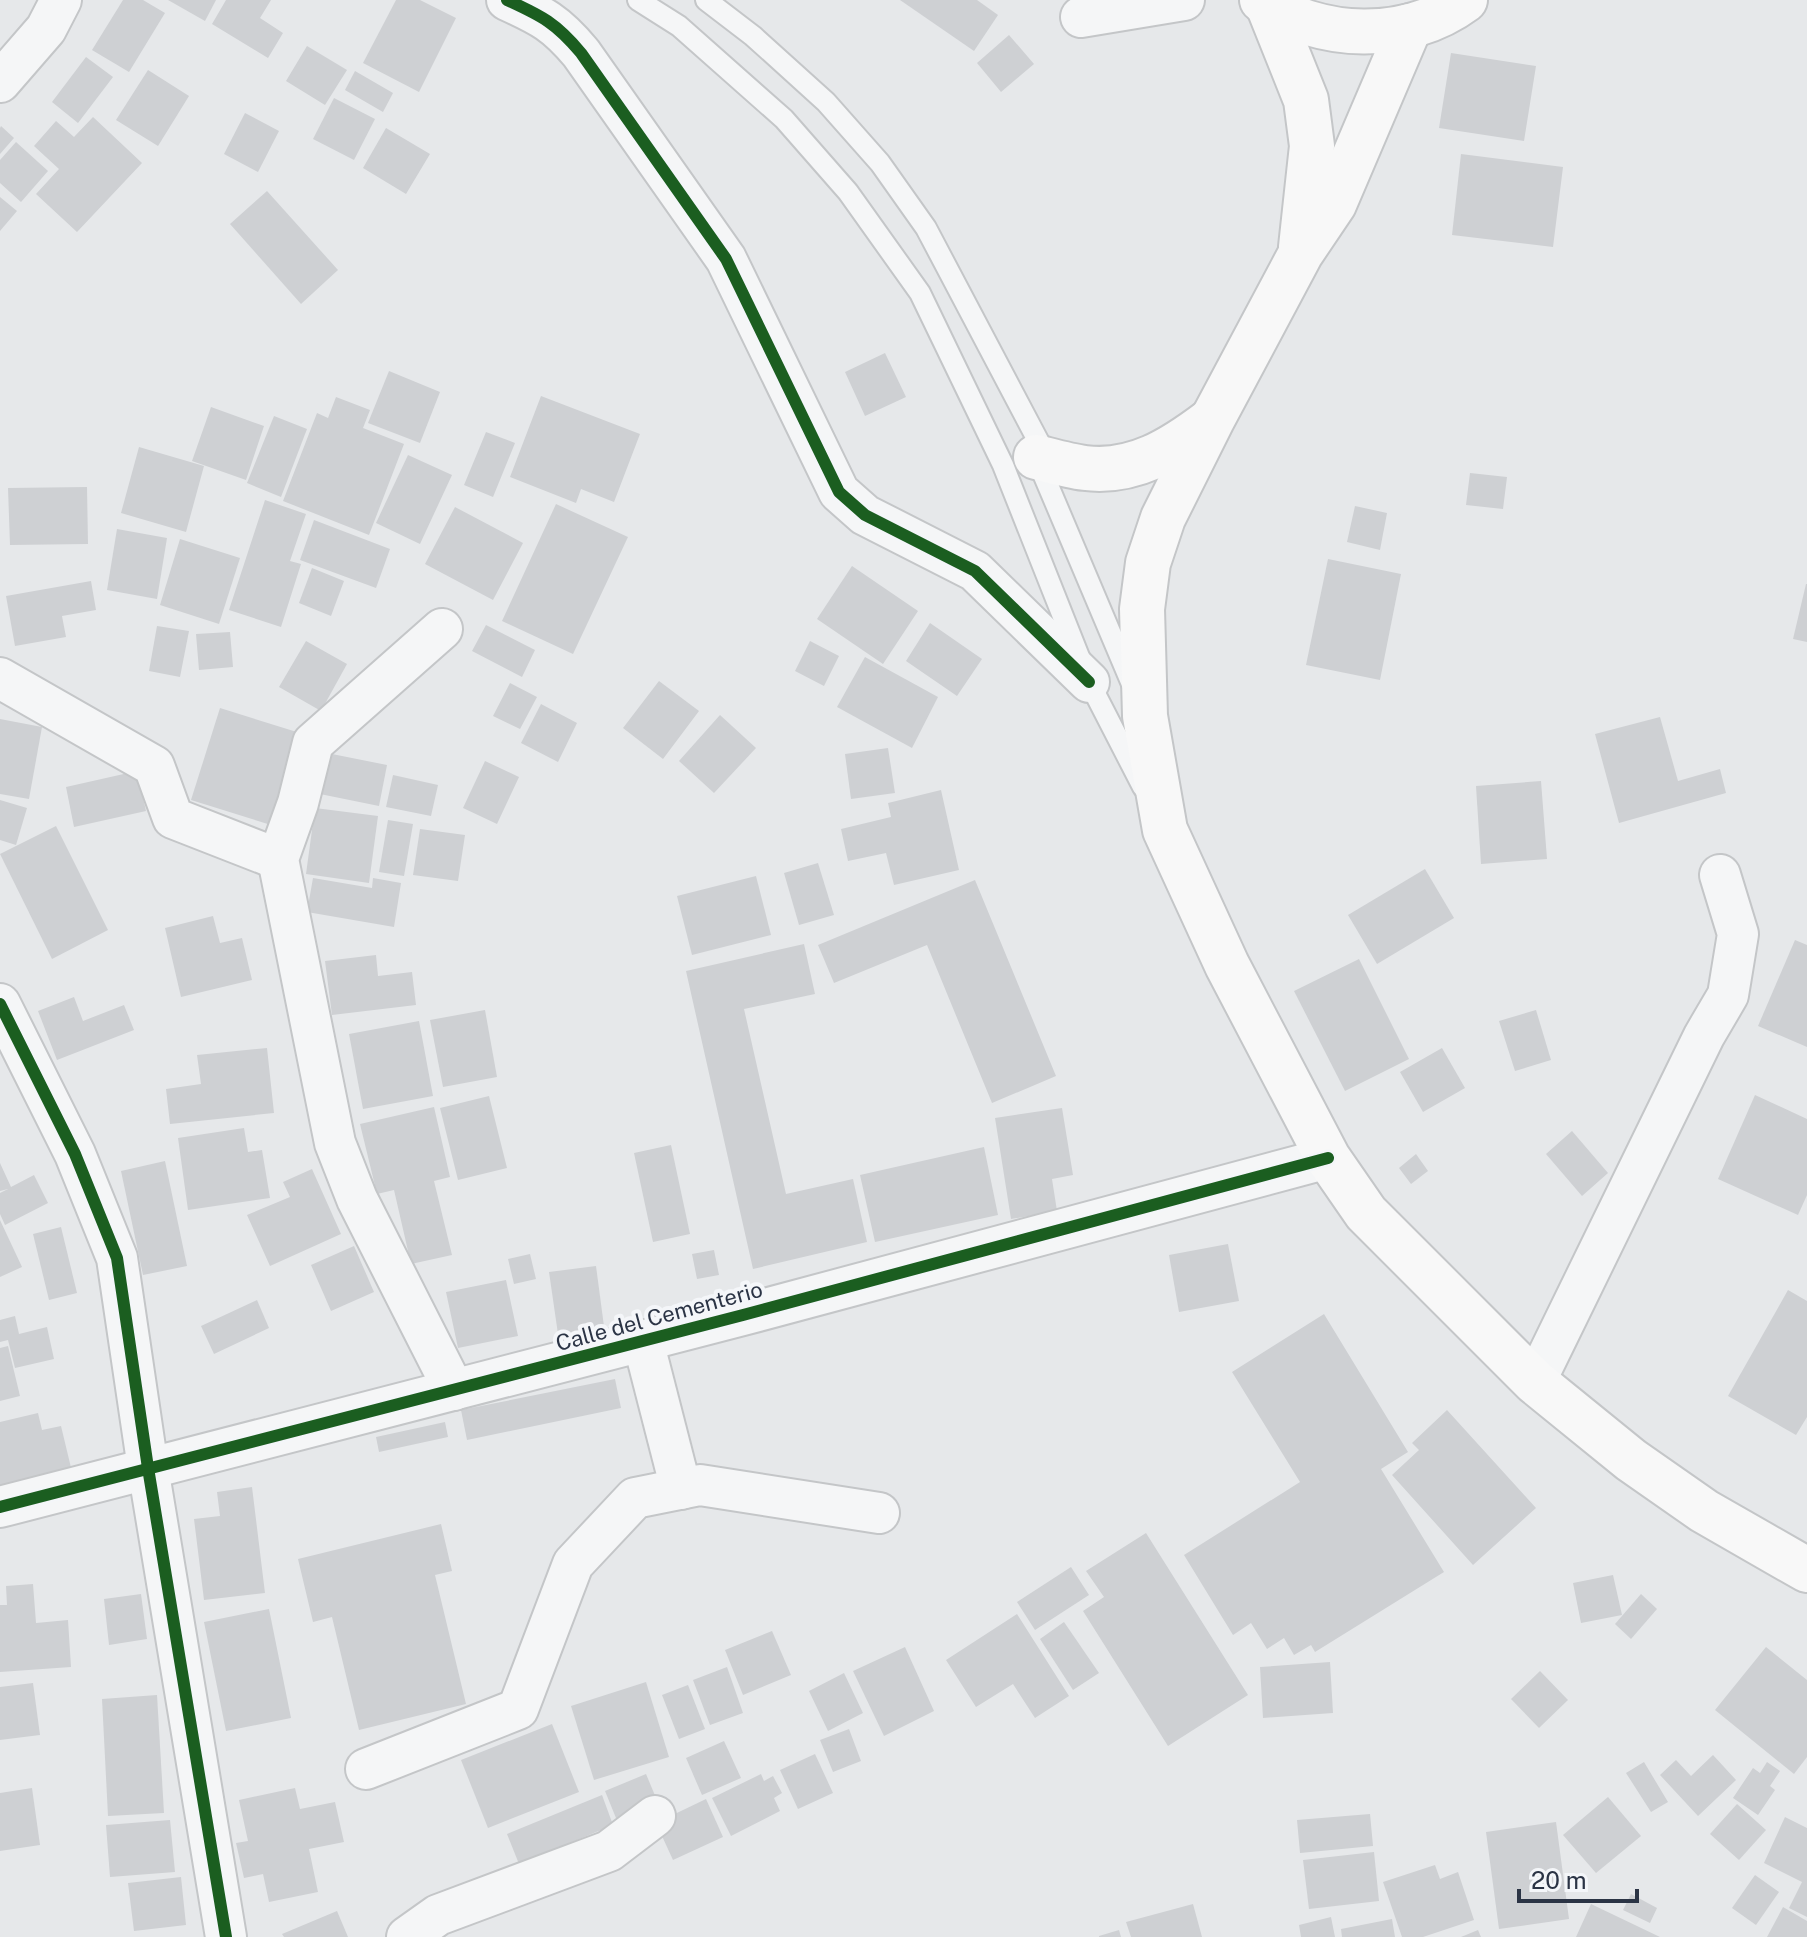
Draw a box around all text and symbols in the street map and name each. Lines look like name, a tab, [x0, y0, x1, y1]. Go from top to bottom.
street label: Calle del Cementerio	[553, 1276, 765, 1356]
scale bar	[1519, 1853, 1637, 1903]
text: 20 m	[1531, 1866, 1587, 1894]

